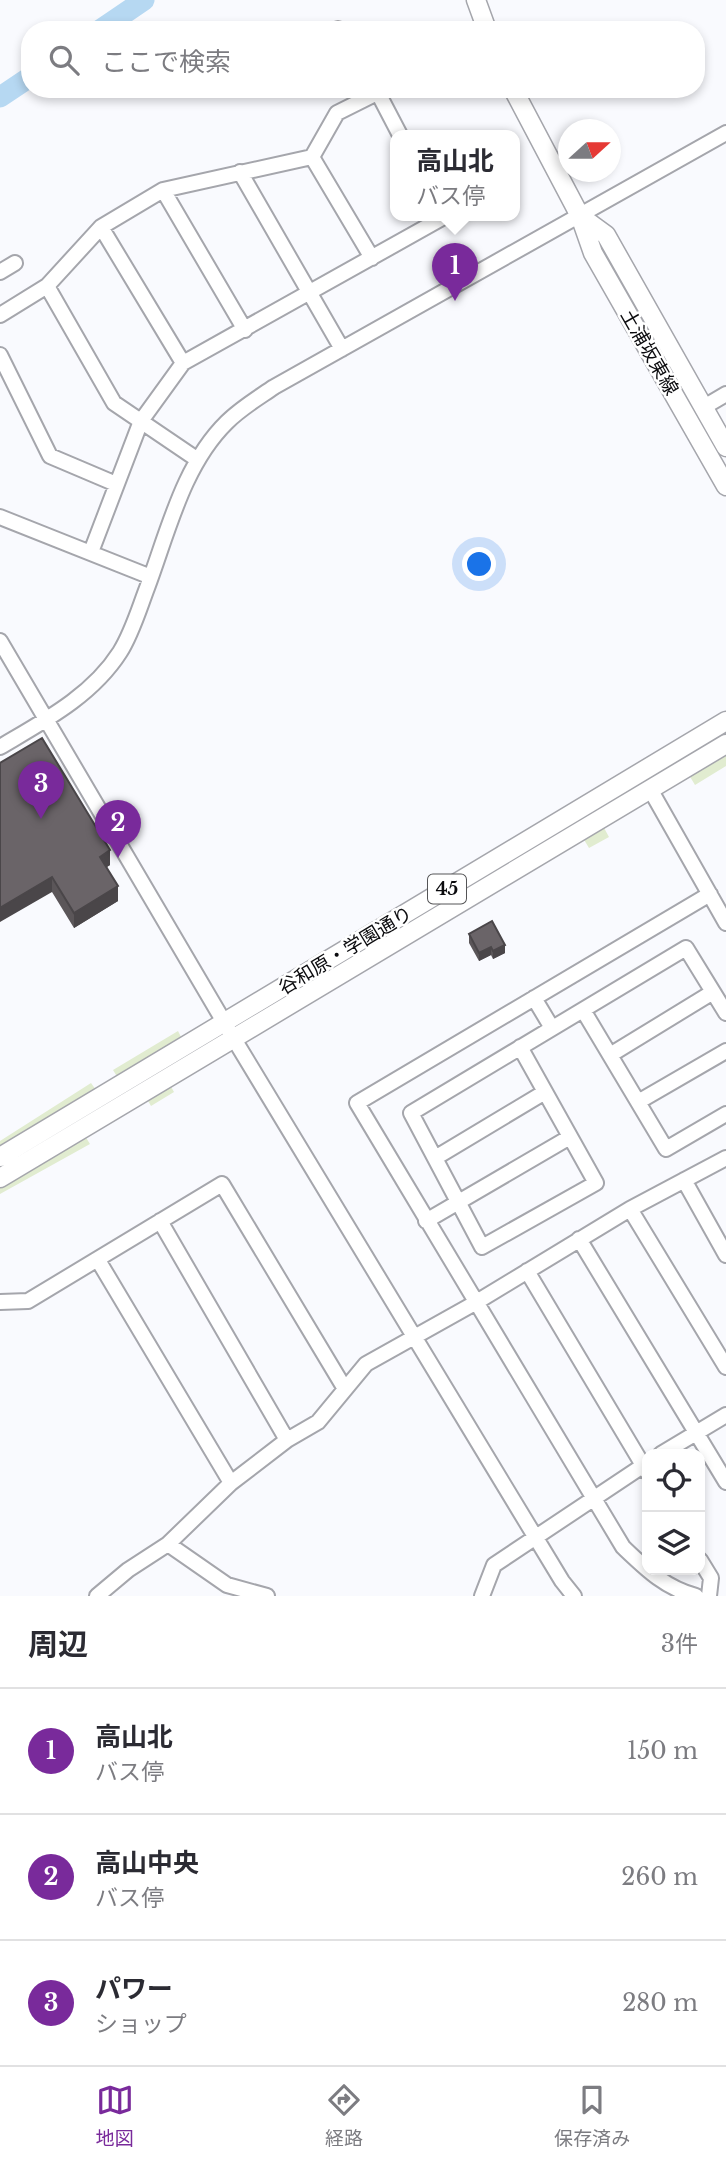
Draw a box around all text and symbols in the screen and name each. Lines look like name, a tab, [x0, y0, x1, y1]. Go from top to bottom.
search box	[21, 21, 705, 98]
icon: search	[45, 41, 83, 79]
text: ここで検索	[101, 46, 231, 78]
north arrow	[558, 119, 621, 182]
popup	[390, 130, 520, 221]
text: 高山北	[416, 145, 494, 177]
text: バス停	[416, 182, 485, 210]
pin: 1	[432, 243, 478, 301]
street label: 土浦坂東線	[616, 305, 683, 399]
your location	[462, 547, 496, 581]
pin: 3	[18, 761, 64, 819]
pin: 2	[95, 800, 141, 858]
road number: 45	[428, 874, 466, 904]
street label: 谷和原・学園通り	[274, 901, 416, 999]
map controls	[642, 1449, 705, 1575]
button: locate	[642, 1449, 705, 1512]
button: layers	[642, 1512, 705, 1575]
text: 周辺	[28, 1626, 88, 1663]
text: 3件	[661, 1630, 698, 1658]
text: 高山北	[95, 1721, 173, 1753]
text: 1	[46, 1737, 56, 1765]
text: 150 m	[627, 1737, 698, 1765]
text: バス停	[95, 1758, 164, 1786]
text: 高山中央	[95, 1847, 199, 1879]
text: 2	[44, 1863, 58, 1891]
text: 260 m	[621, 1863, 698, 1891]
text: バス停	[95, 1884, 164, 1912]
text: パワー	[95, 1973, 173, 2005]
text: 3	[44, 1989, 58, 2017]
text: 280 m	[622, 1989, 698, 2017]
text: ショップ	[95, 2010, 187, 2038]
tab: 地図	[96, 2081, 134, 2150]
tab: 経路	[325, 2081, 363, 2150]
tab: 保存済み	[554, 2081, 630, 2150]

